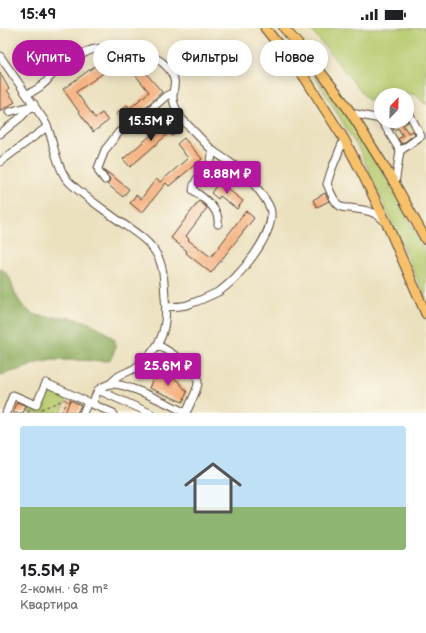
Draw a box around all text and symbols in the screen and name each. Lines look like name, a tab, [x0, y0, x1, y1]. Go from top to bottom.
text: 15:49	[20, 5, 56, 24]
chip: Купить	[12, 40, 85, 76]
chip: Снять	[93, 40, 159, 76]
chip: Фильтры	[167, 40, 252, 76]
chip: Новое	[260, 40, 328, 76]
north arrow	[374, 88, 414, 128]
map controls	[374, 88, 414, 128]
pin: 15.5M ₽	[114, 108, 188, 142]
text: 15.5M ₽	[128, 113, 174, 129]
pin: 8.88M ₽	[190, 161, 264, 195]
text: 8.88M ₽	[203, 166, 251, 182]
pin: 25.6M ₽	[131, 353, 205, 387]
text: 25.6M ₽	[144, 358, 192, 374]
icon: home	[177, 452, 249, 524]
text: 15.5M ₽	[20, 561, 80, 581]
text: 2-комн. · 68 m²	[20, 581, 108, 597]
text: Квартира	[20, 597, 78, 613]

